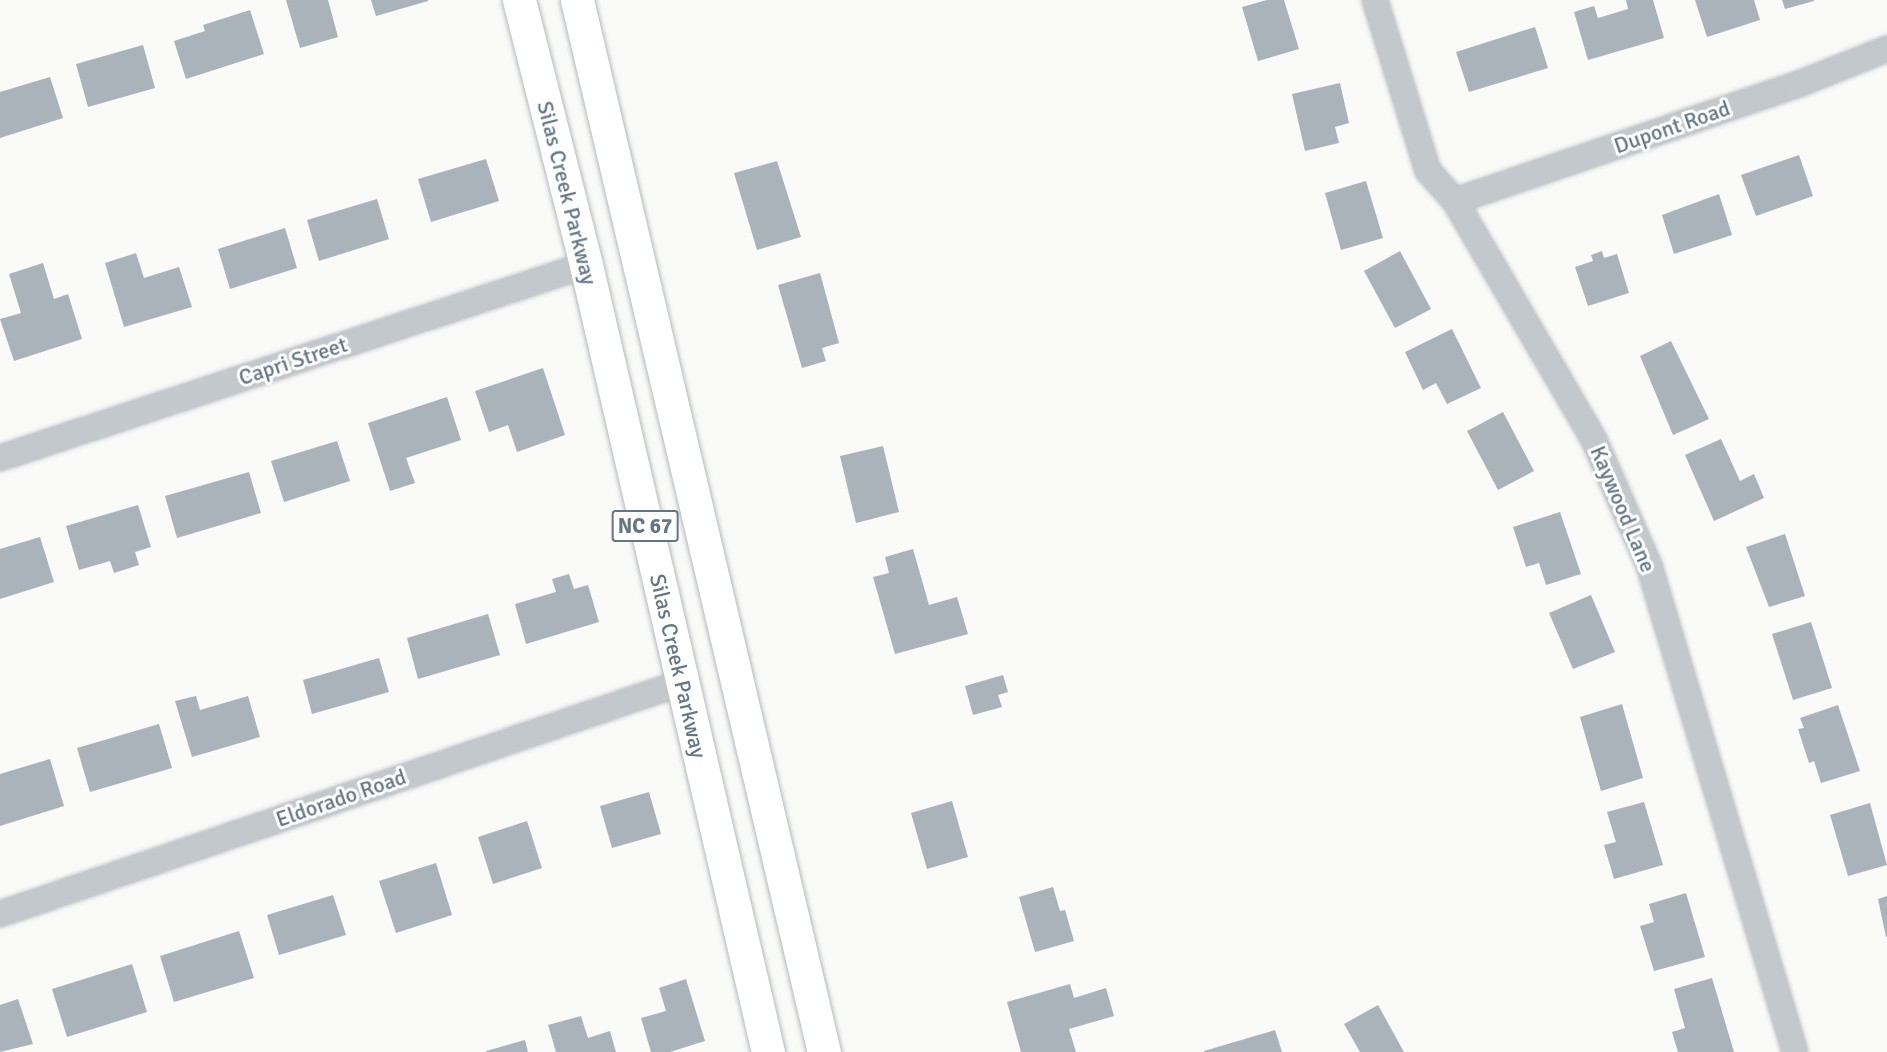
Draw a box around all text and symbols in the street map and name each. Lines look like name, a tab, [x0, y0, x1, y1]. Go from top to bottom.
street label: Dupont Road	[1610, 95, 1734, 159]
street label: Silas Creek Parkway	[531, 98, 603, 288]
street label: Capri Street	[235, 331, 351, 391]
street label: Kaywood Lane	[1585, 442, 1661, 576]
road number: NC 67	[610, 508, 680, 544]
street label: Silas Creek Parkway	[644, 571, 712, 761]
street label: Eldorado Road	[272, 763, 410, 833]

